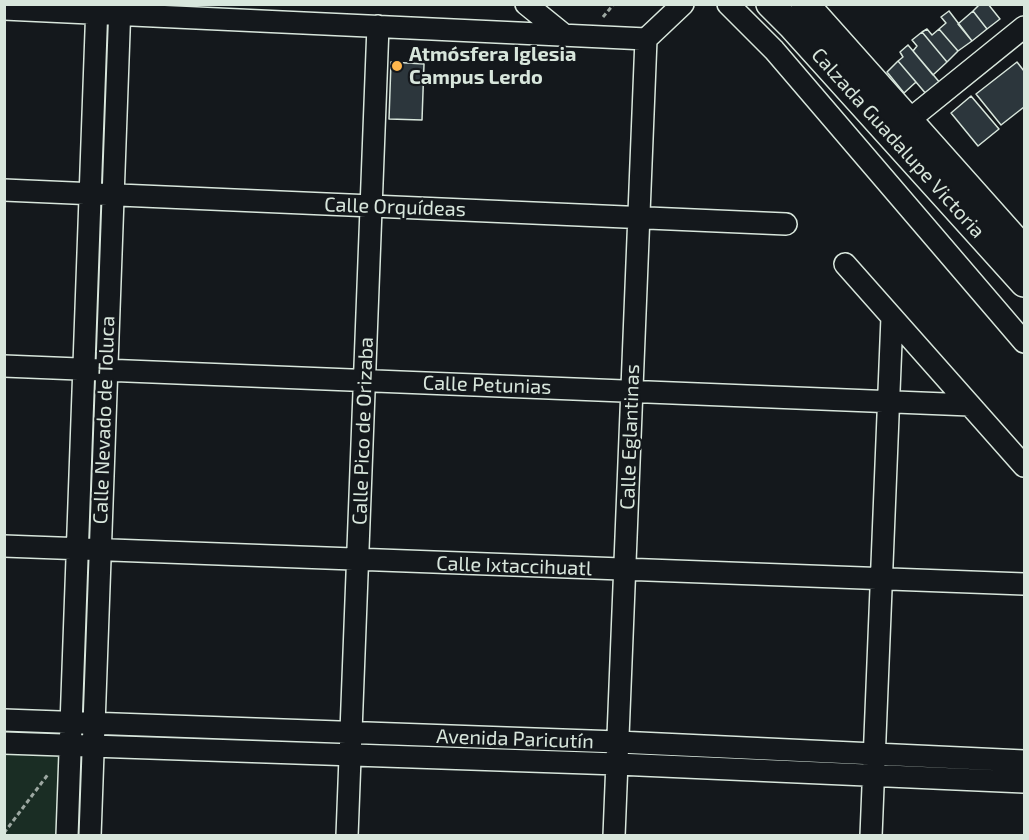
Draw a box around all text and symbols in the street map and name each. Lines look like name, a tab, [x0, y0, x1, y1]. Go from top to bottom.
place label: Atmósfera Iglesia Campus Lerdo	[409, 42, 576, 89]
street label: Calzada Guadalupe Victoria	[806, 43, 990, 243]
marker: Atmósfera Iglesia Campus Lerdo	[390, 59, 404, 73]
street label: Calle Orquídeas	[324, 193, 466, 221]
street label: Calle Nevado de Toluca	[88, 315, 120, 525]
street label: Calle Pico de Orizaba	[348, 337, 378, 525]
street label: Calle Eglantinas	[615, 364, 645, 510]
street label: Calle Petunias	[422, 371, 552, 399]
street label: Calle Ixtaccihuatl	[436, 551, 592, 581]
street label: Avenida Paricutín	[436, 724, 594, 754]

